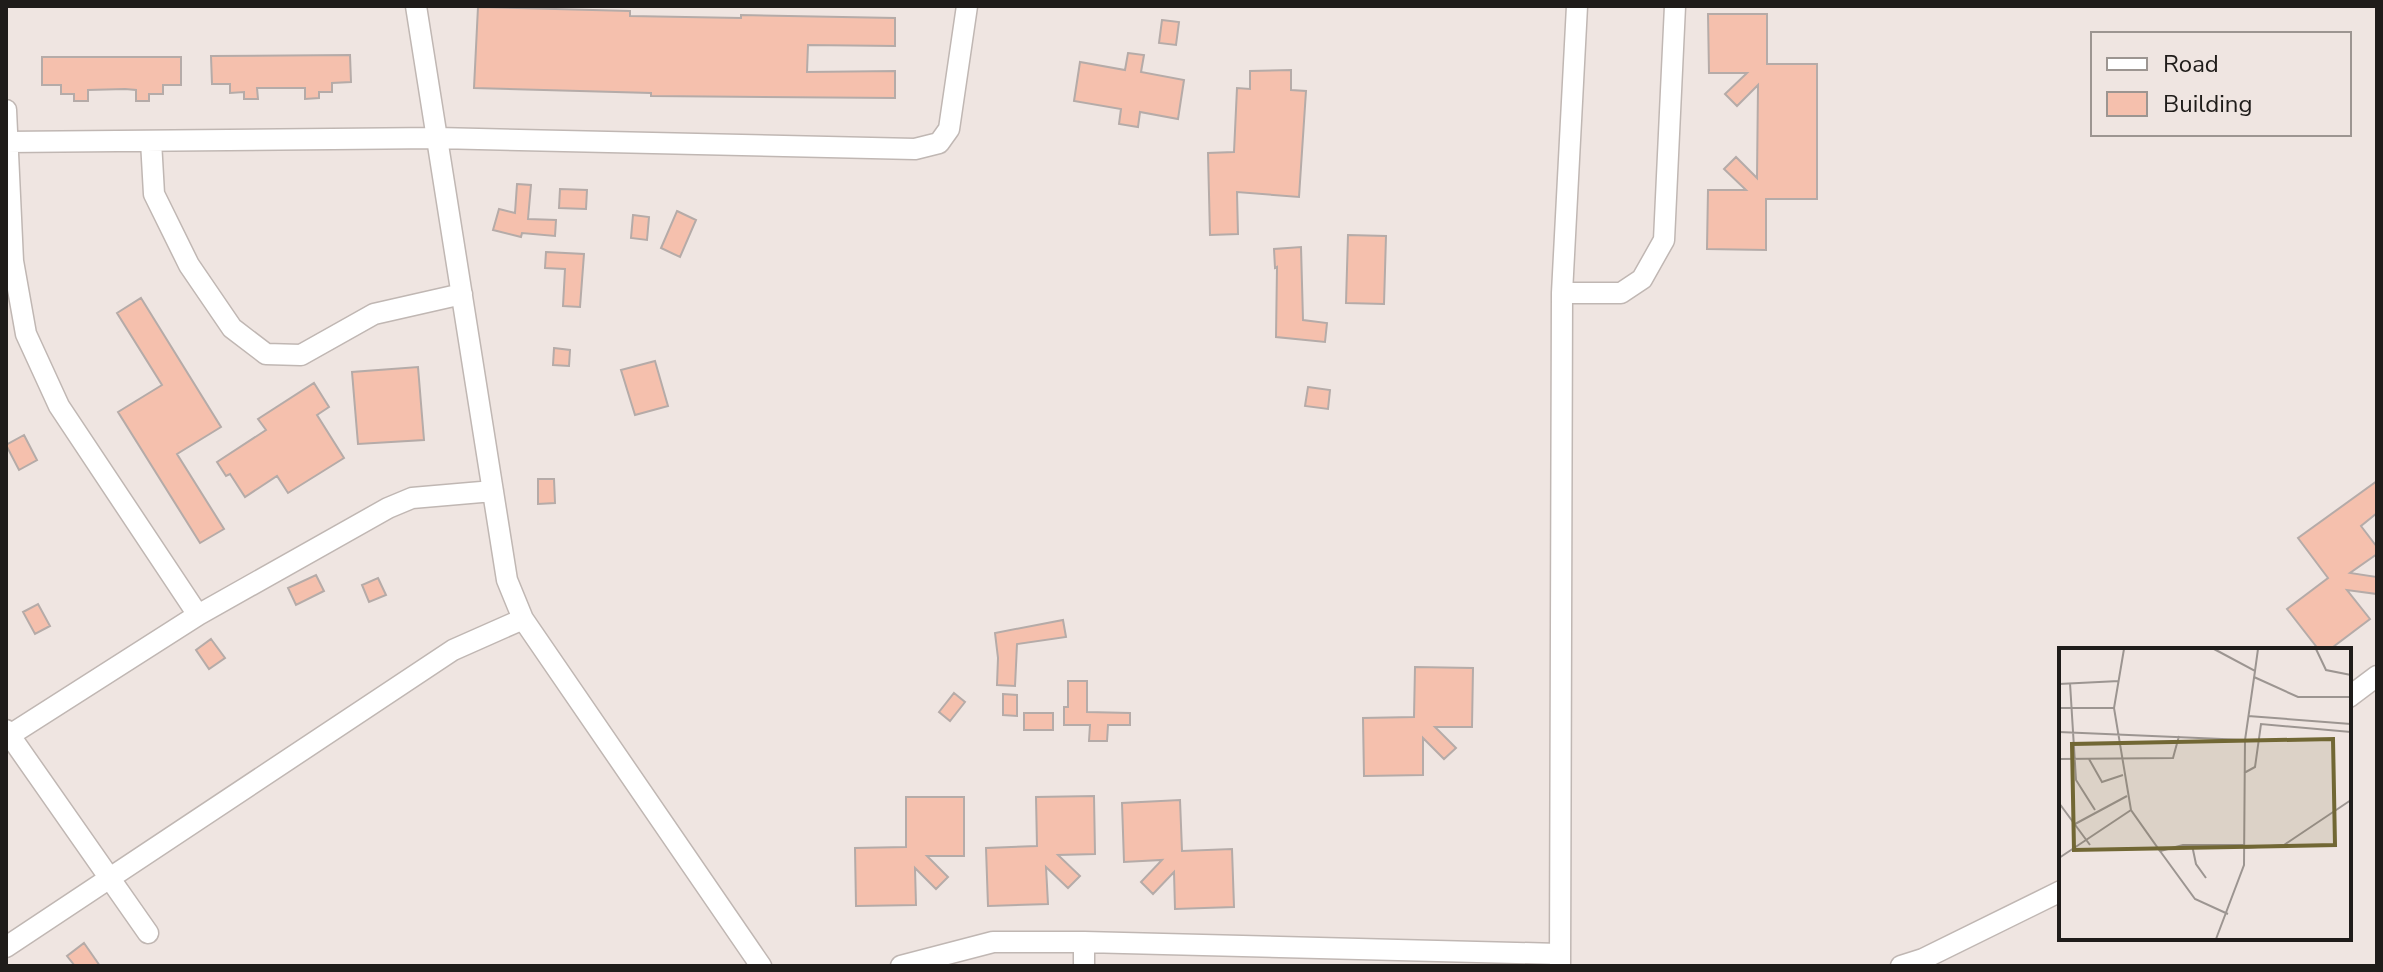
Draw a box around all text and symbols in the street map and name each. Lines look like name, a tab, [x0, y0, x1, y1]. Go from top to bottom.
legend	[2091, 32, 2351, 136]
text: Road	[2163, 48, 2219, 80]
text: Building	[2163, 88, 2253, 120]
inset map	[2059, 648, 2351, 940]

